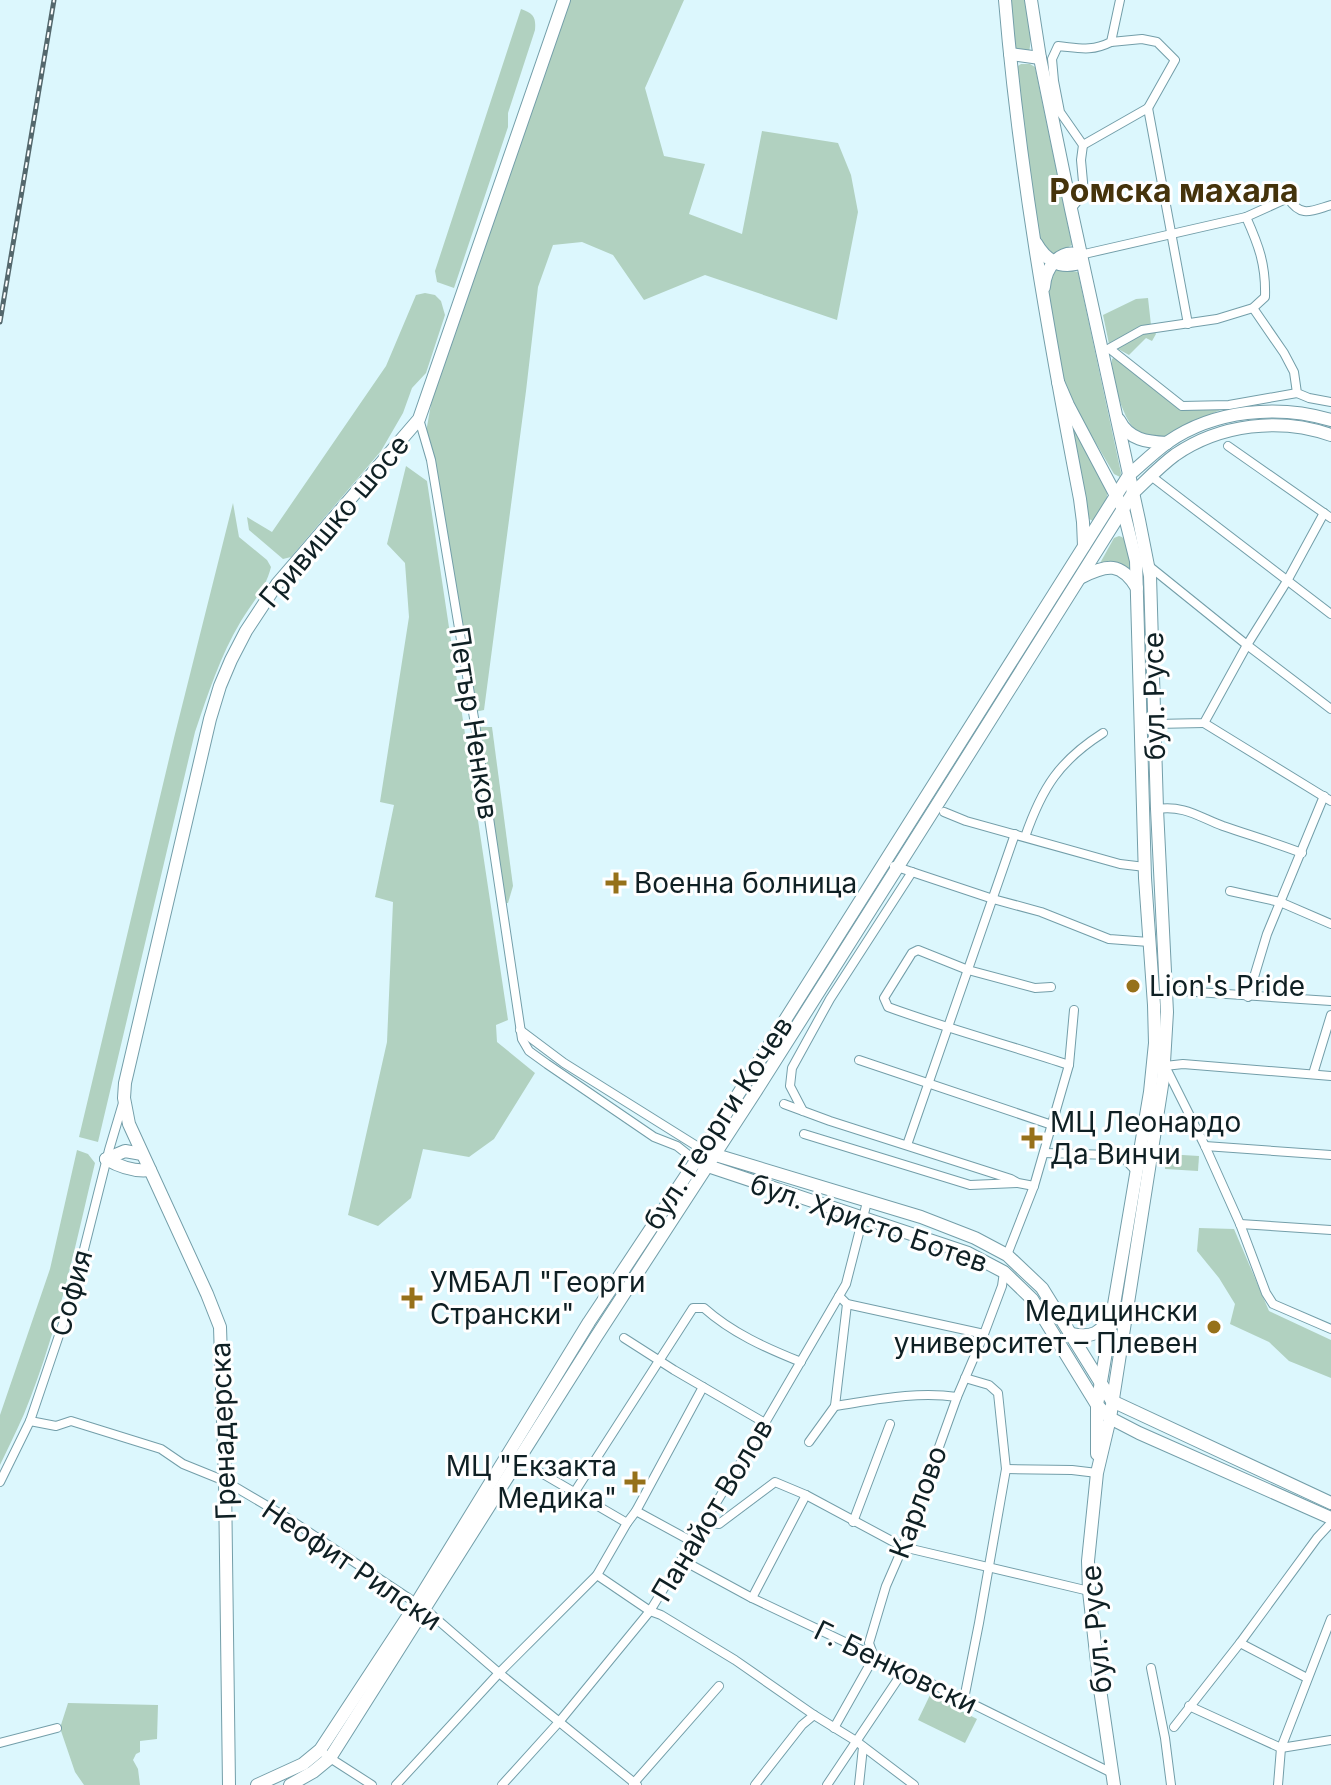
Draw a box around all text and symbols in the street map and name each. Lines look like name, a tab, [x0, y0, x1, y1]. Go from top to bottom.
district label: Ромска махала	[1049, 171, 1299, 210]
street label: Гривишко шосе	[252, 428, 416, 614]
street label: Петър Ненков	[442, 624, 506, 822]
street label: бул. Русе	[1136, 631, 1172, 761]
place label: Военна болница	[634, 866, 857, 900]
marker: Военна болница	[605, 872, 627, 894]
place label: Lion's Pride	[1149, 969, 1305, 1003]
marker: Lion's Pride	[1124, 977, 1142, 995]
street label: бул. Георги Кочев	[636, 1010, 800, 1236]
place label: МЦ Леонардо Да Винчи	[1050, 1105, 1241, 1171]
marker: МЦ Леонардо Да Винчи	[1021, 1127, 1043, 1149]
street label: бул. Христо Ботев	[746, 1166, 992, 1280]
street label: София	[42, 1246, 100, 1340]
place label: УМБАЛ "Георги Странски"	[430, 1265, 646, 1331]
marker: УМБАЛ "Георги Странски"	[401, 1287, 423, 1309]
place label: Медицински университет – Плевен	[894, 1294, 1198, 1360]
marker: Медицински университет – Плевен	[1205, 1318, 1223, 1336]
street label: Гренадерска	[203, 1341, 243, 1521]
street label: Панайот Волов	[644, 1413, 780, 1607]
street label: Карлово	[882, 1441, 954, 1563]
place label: МЦ "Екзакта Медика"	[446, 1449, 617, 1515]
marker: МЦ "Екзакта Медика"	[624, 1471, 646, 1493]
street label: Неофит Рилски	[256, 1492, 448, 1638]
street label: бул. Русе	[1073, 1564, 1119, 1694]
street label: Г. Бенковски	[809, 1613, 983, 1721]

